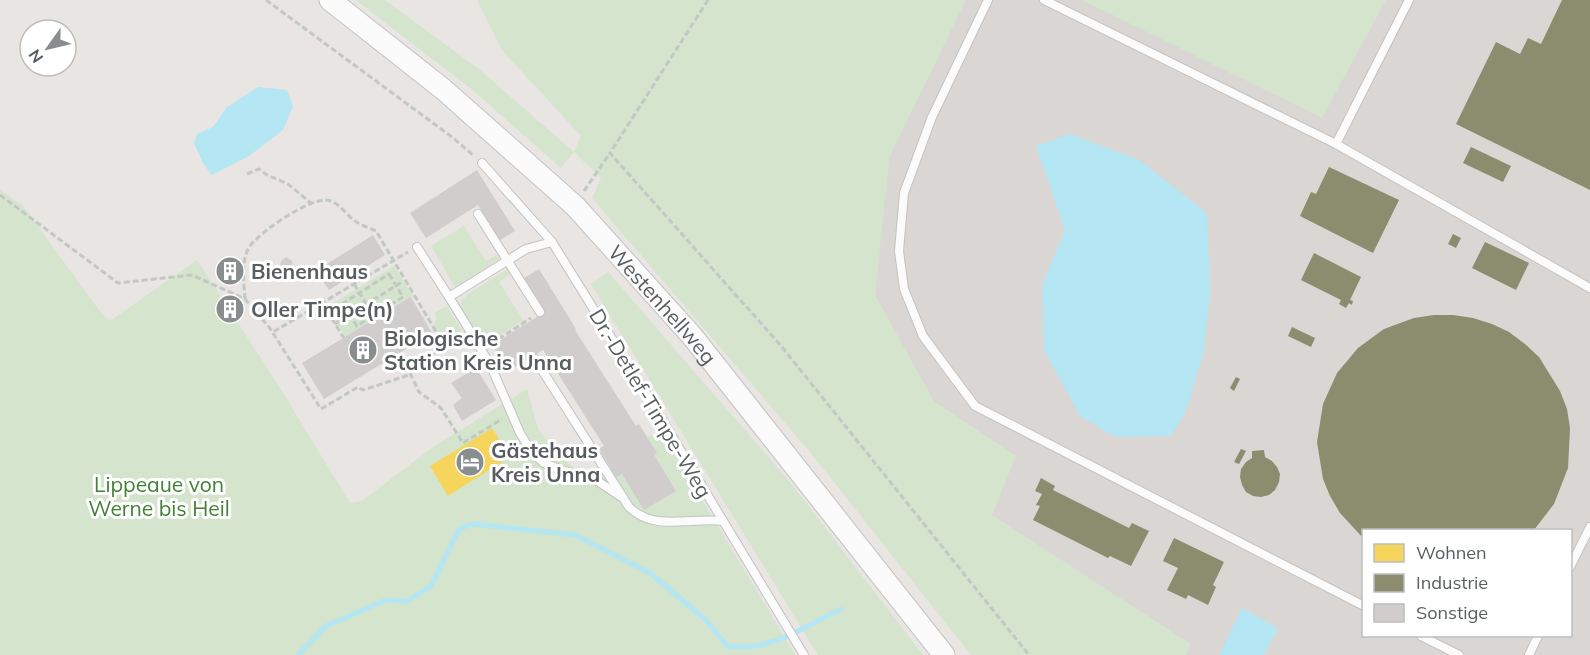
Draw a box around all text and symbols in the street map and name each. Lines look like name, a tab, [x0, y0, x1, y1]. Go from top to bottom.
north arrow	[18, 18, 78, 78]
text: N	[24, 46, 47, 67]
street label: Westenhellweg	[603, 239, 722, 369]
building icon: Bienenhaus	[214, 255, 246, 287]
place label: Bienenhaus	[251, 258, 368, 284]
building icon: Oller Timpe(n)	[214, 293, 246, 325]
place label: Oller Timpe(n)	[251, 296, 394, 322]
street label: Dr.-Detlef-Timpe-Weg	[584, 304, 718, 502]
place label: Biologische Station Kreis Unna	[384, 325, 572, 375]
building icon: Biologische Station Kreis Unna	[347, 334, 379, 366]
place label: Gästehaus Kreis Unna	[491, 437, 600, 487]
hotel icon: Gästehaus Kreis Unna	[454, 446, 486, 478]
park label: Lippeaue von Werne bis Heil	[88, 471, 230, 521]
legend	[1362, 529, 1572, 637]
text: Wohnen	[1416, 541, 1487, 564]
text: Industrie	[1416, 571, 1488, 594]
text: Sonstige	[1416, 601, 1488, 624]

